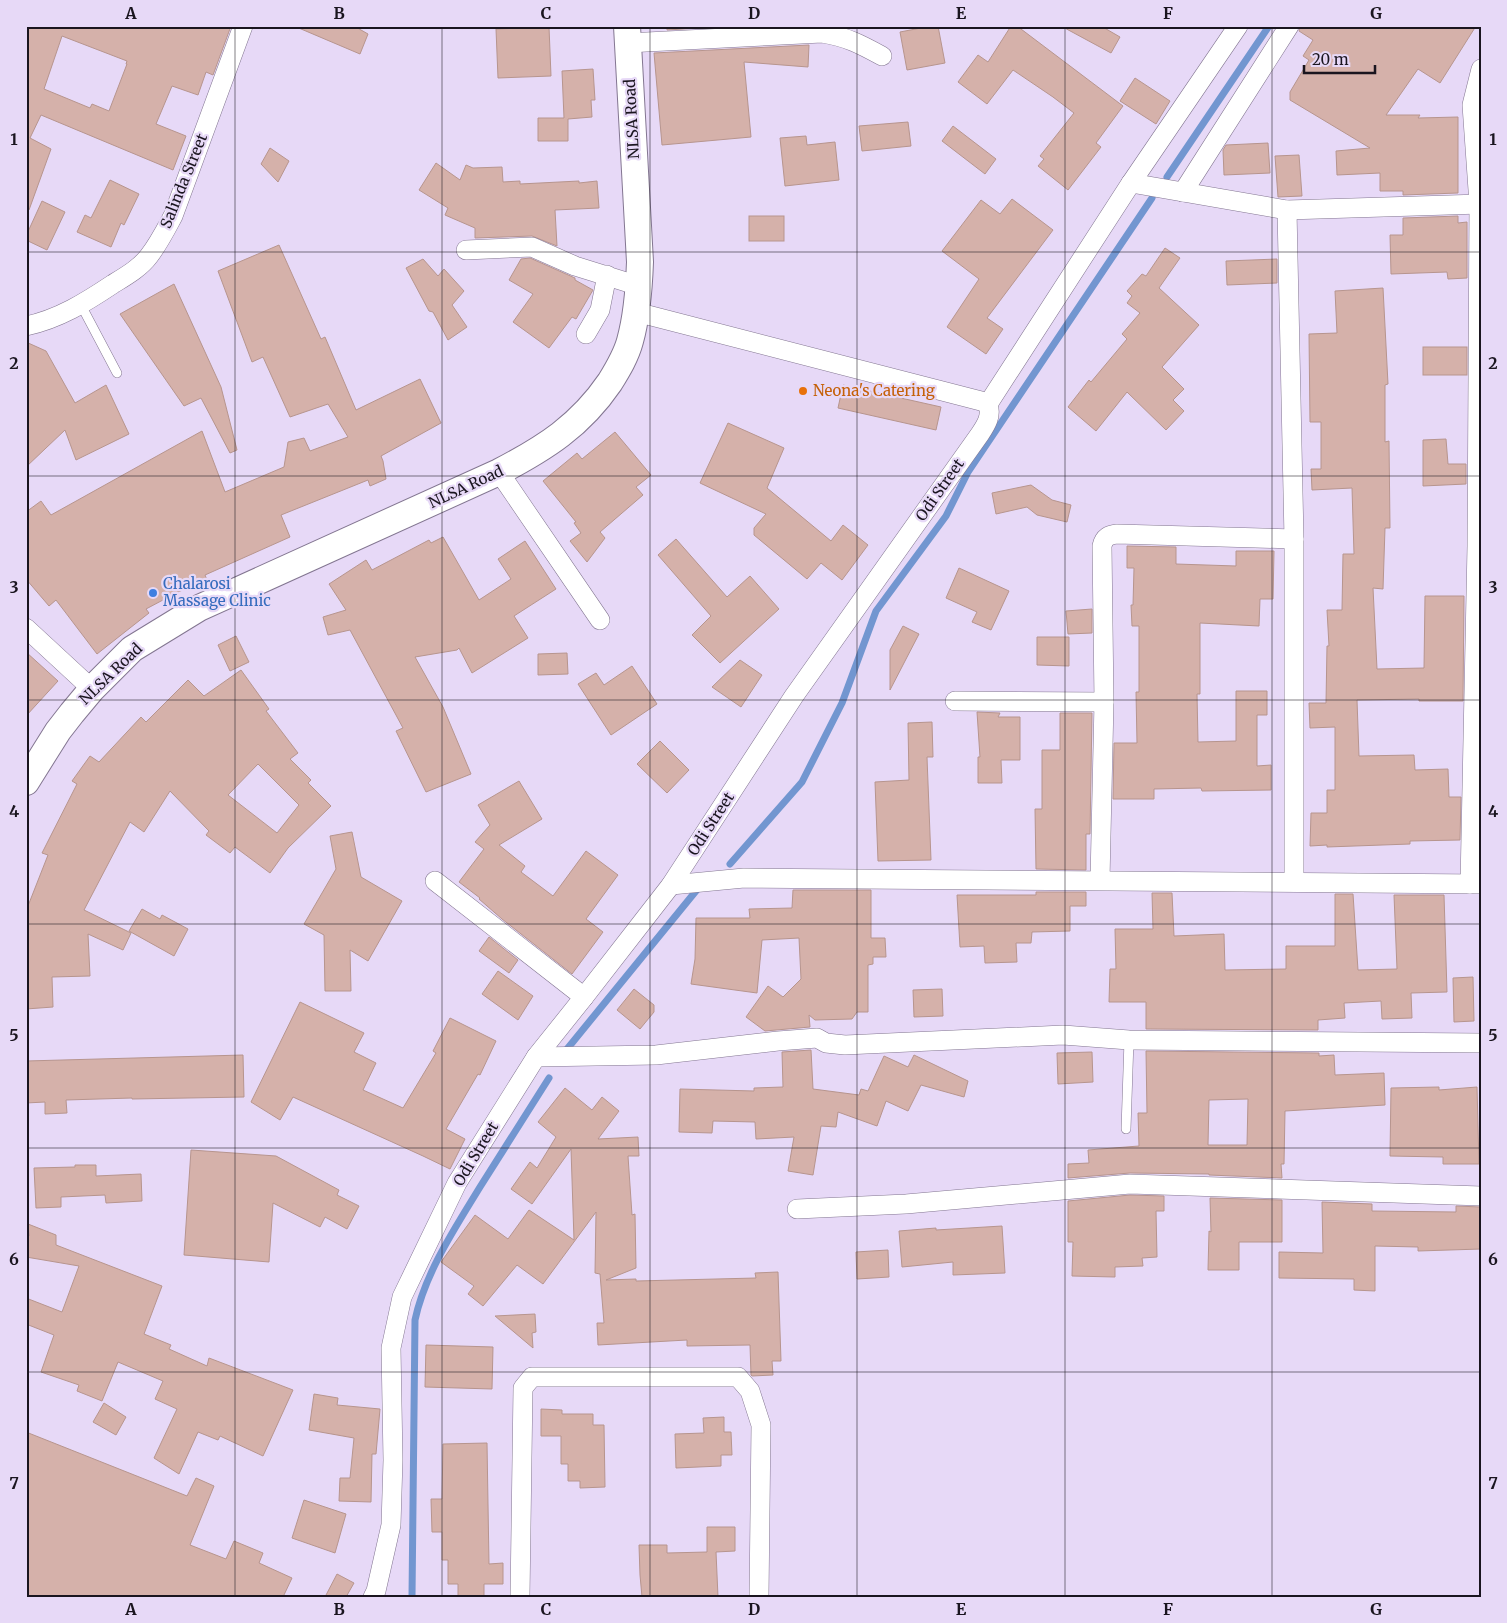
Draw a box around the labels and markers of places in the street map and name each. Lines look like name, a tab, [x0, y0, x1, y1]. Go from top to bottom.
place label: Neona's Catering	[813, 381, 935, 400]
marker: Neona's Catering	[797, 385, 809, 397]
place label: Chalarosi Massage Clinic	[163, 574, 271, 610]
marker: Chalarosi Massage Clinic	[147, 587, 159, 599]

